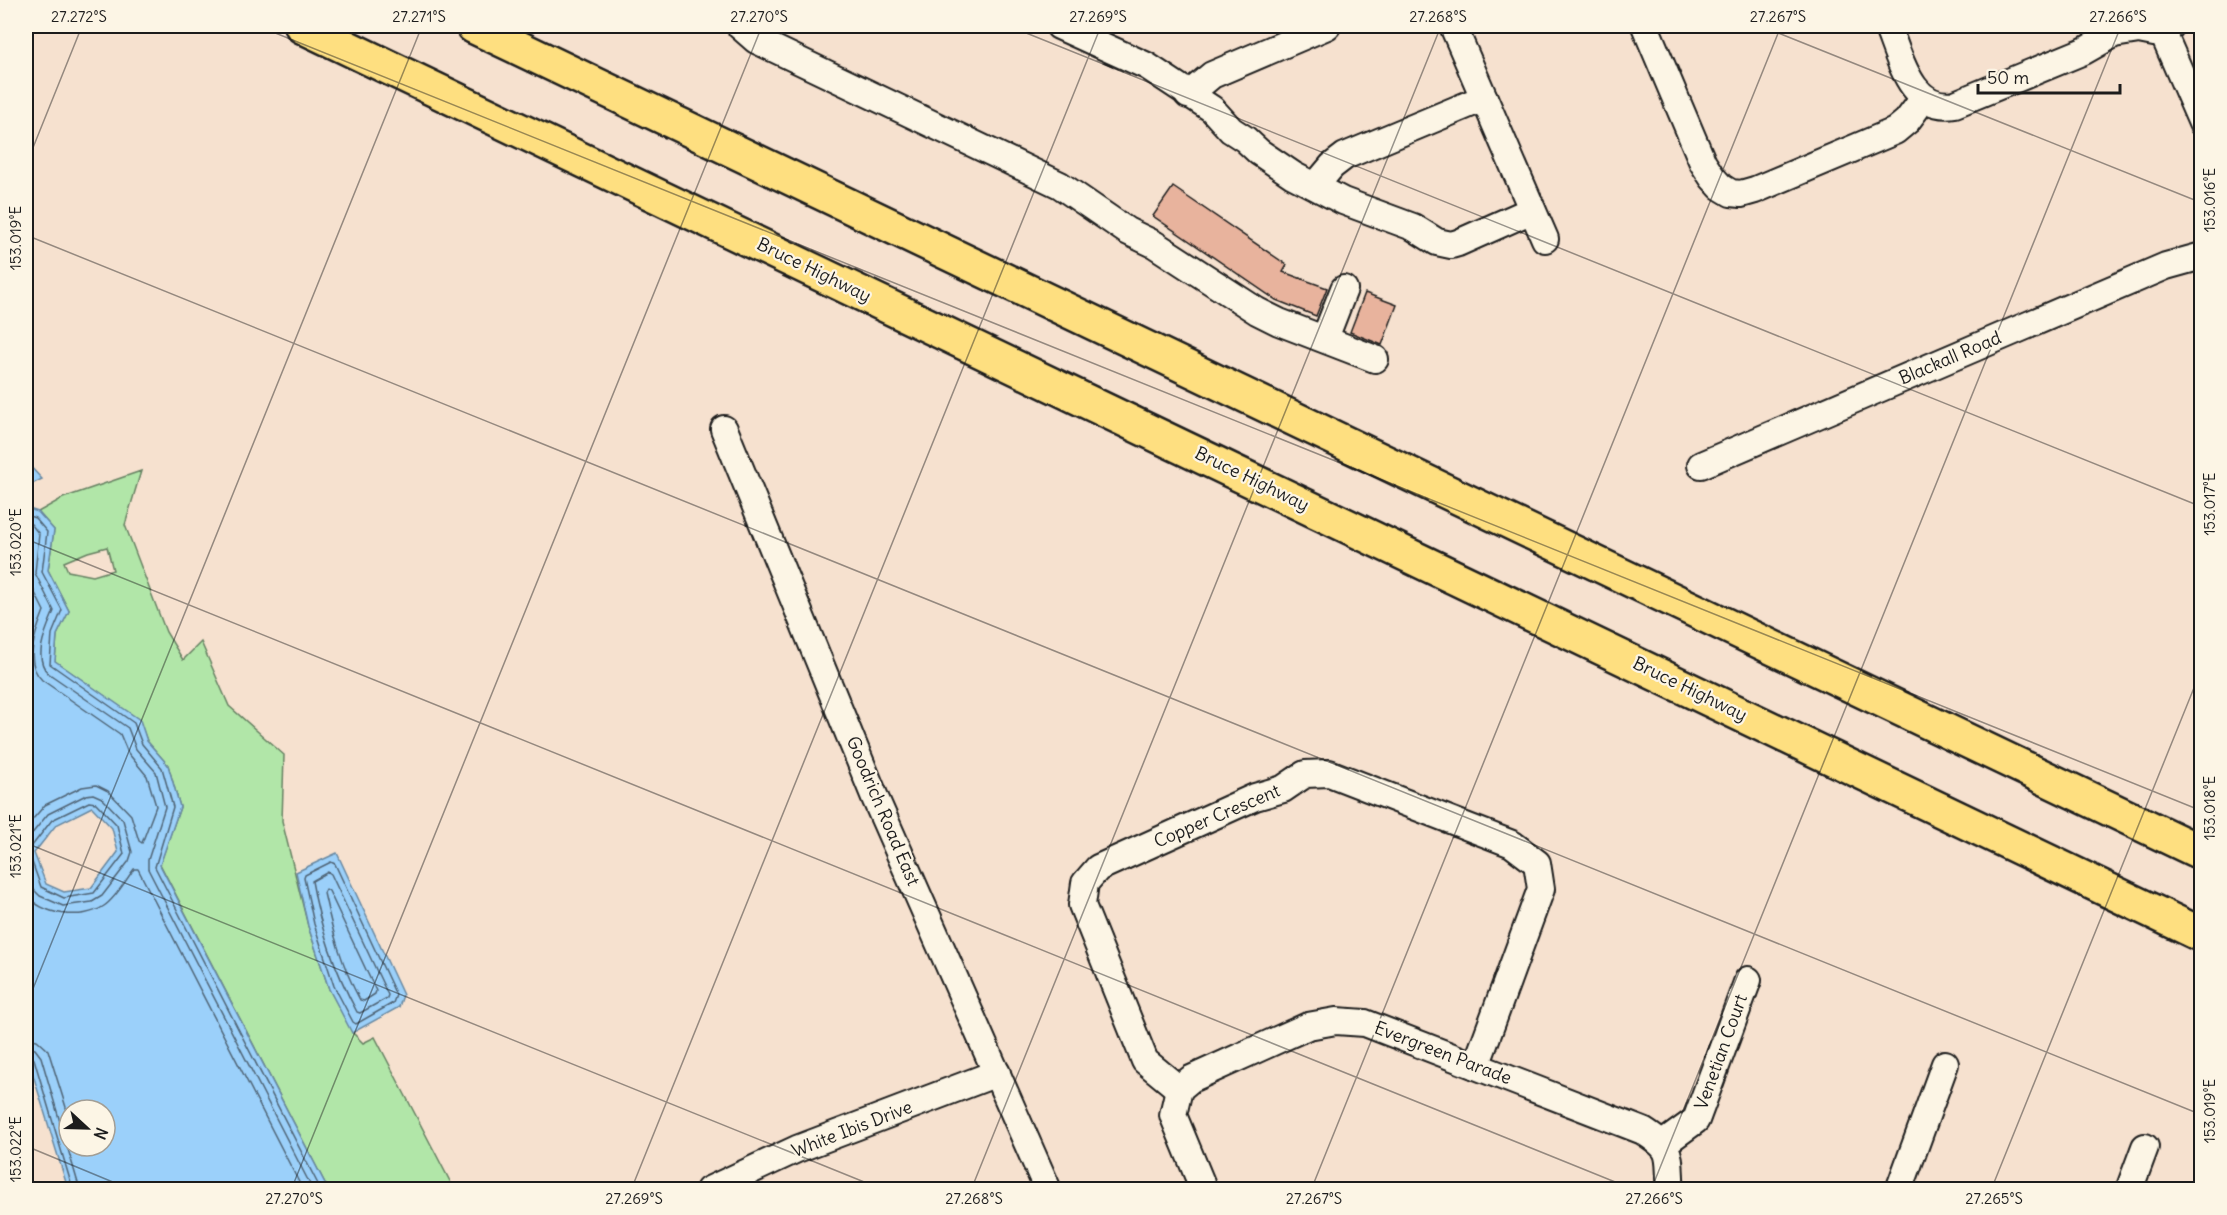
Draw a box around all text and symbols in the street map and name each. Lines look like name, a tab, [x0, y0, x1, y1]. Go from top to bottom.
text: 27.272°S	[51, 7, 107, 26]
text: 27.271°S	[392, 7, 446, 26]
text: 27.270°S	[730, 7, 788, 26]
text: 27.269°S	[1069, 7, 1127, 26]
text: 27.268°S	[1409, 7, 1467, 26]
text: 27.267°S	[1750, 7, 1806, 26]
text: 27.266°S	[2089, 7, 2147, 26]
scale bar	[1978, 57, 2120, 95]
text: 50 m	[1987, 66, 2029, 89]
text: 153.016°E	[2200, 168, 2219, 232]
text: 153.019°E	[6, 206, 25, 270]
street label: Bruce Highway	[753, 232, 875, 307]
street label: Blackall Road	[1895, 325, 2005, 389]
street label: Bruce Highway	[1191, 441, 1313, 516]
text: 153.017°E	[2200, 472, 2219, 536]
text: 153.020°E	[6, 508, 25, 576]
street label: Bruce Highway	[1629, 651, 1751, 726]
street label: Goodrich Road East	[842, 732, 925, 889]
text: 153.018°E	[2200, 776, 2219, 840]
street label: Copper Crescent	[1150, 779, 1283, 852]
text: 153.021°E	[6, 814, 25, 878]
street label: Venetian Court	[1689, 991, 1752, 1113]
street label: Evergreen Parade	[1371, 1016, 1515, 1089]
text: 153.019°E	[2200, 1079, 2219, 1143]
street label: White Ibis Drive	[788, 1095, 915, 1162]
north arrow	[57, 1098, 117, 1158]
text: 153.022°E	[6, 1116, 25, 1182]
text: N	[90, 1125, 112, 1142]
text: 27.270°S	[265, 1189, 323, 1208]
text: 27.269°S	[605, 1189, 663, 1208]
text: 27.268°S	[945, 1189, 1003, 1208]
text: 27.267°S	[1286, 1189, 1342, 1208]
text: 27.266°S	[1625, 1189, 1683, 1208]
text: 27.265°S	[1965, 1189, 2023, 1208]

